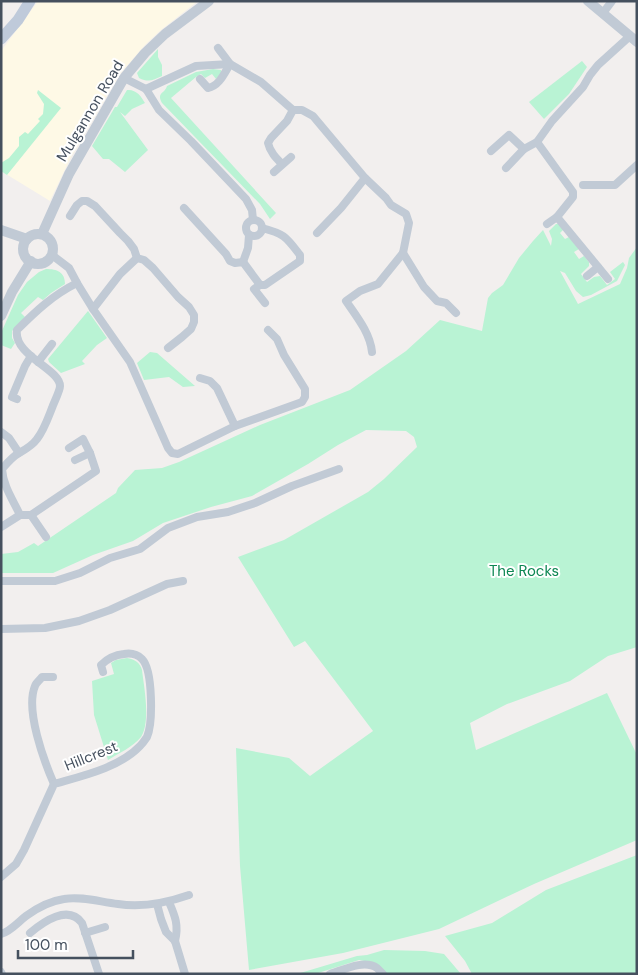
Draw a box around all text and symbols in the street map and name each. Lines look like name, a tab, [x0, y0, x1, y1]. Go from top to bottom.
street label: Mulgannon Road	[52, 57, 128, 165]
park label: The Rocks	[489, 561, 559, 581]
street label: Hillcrest	[61, 736, 121, 776]
scale bar	[18, 928, 132, 960]
text: 100 m	[25, 935, 68, 955]

